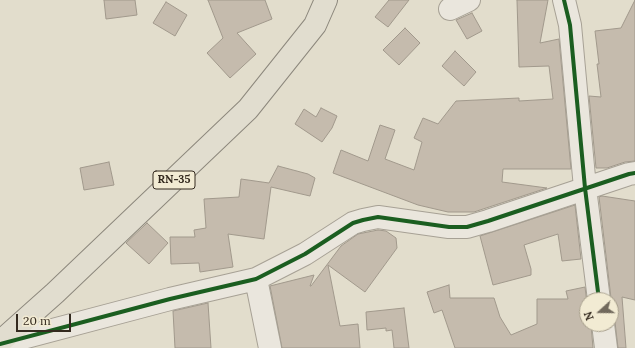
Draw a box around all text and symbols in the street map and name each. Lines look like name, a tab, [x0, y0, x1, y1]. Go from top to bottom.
road number: RN-35	[153, 171, 195, 189]
north arrow	[579, 292, 619, 332]
scale bar	[18, 306, 73, 332]
text: N	[581, 309, 597, 322]
text: 20 m	[23, 313, 51, 328]

